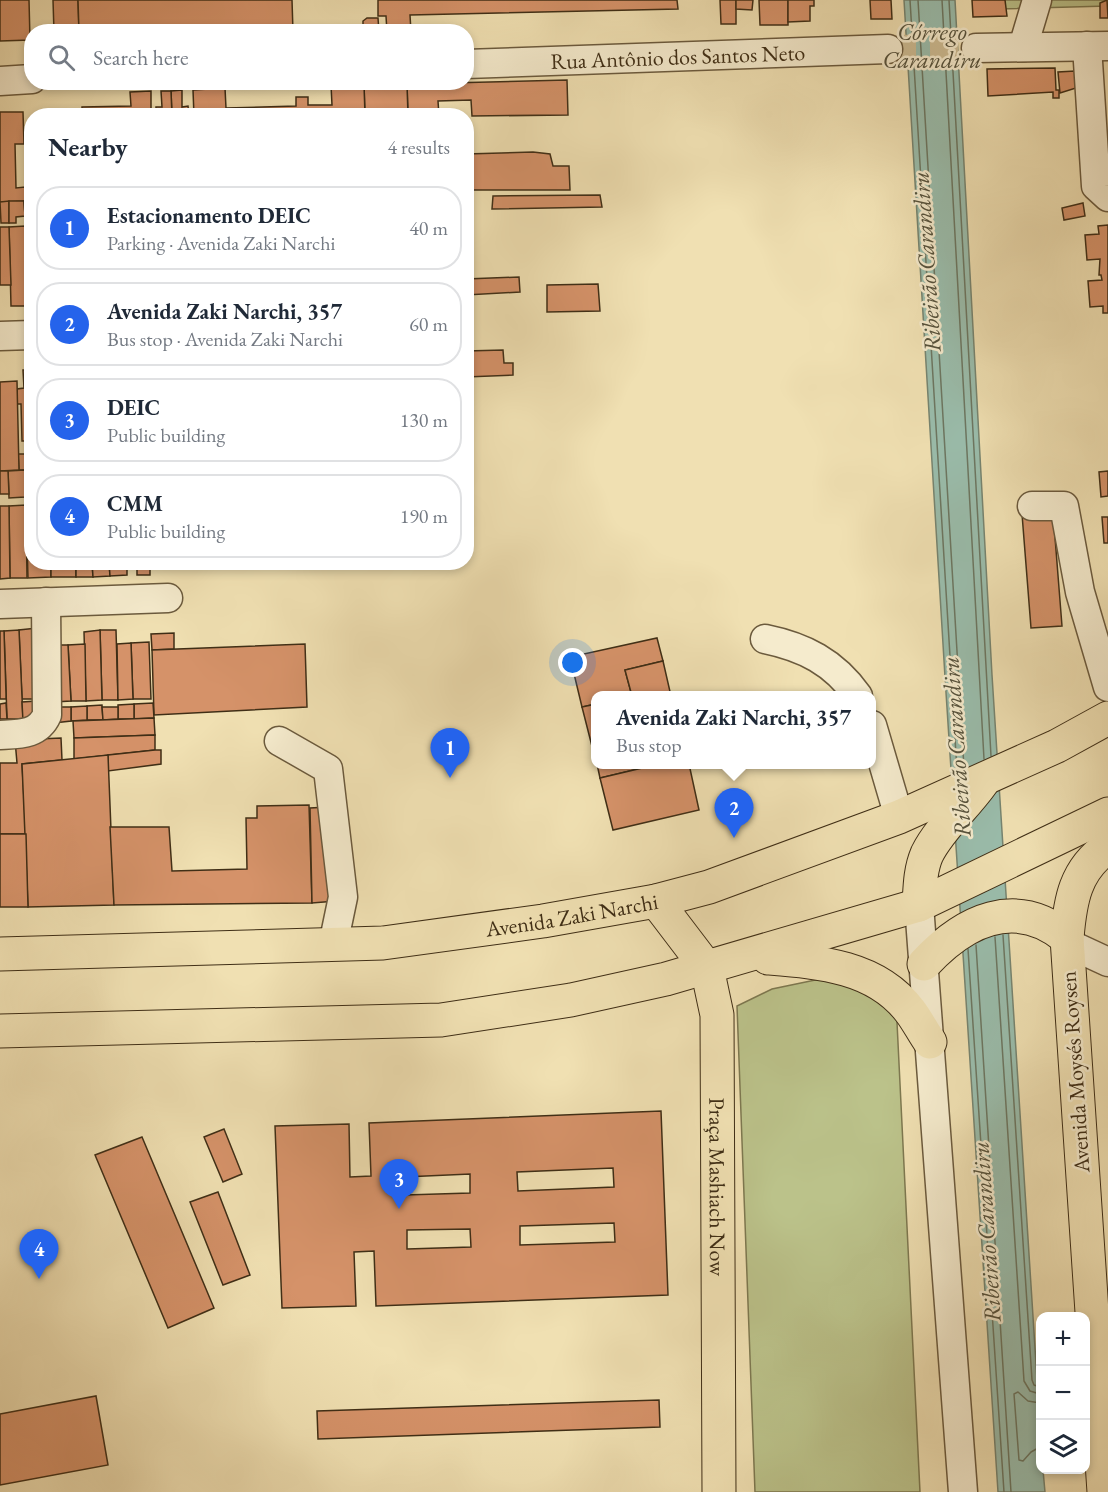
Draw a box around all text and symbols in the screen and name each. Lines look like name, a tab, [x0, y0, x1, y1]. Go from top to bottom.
water label: Córrego Carandiru	[883, 16, 981, 75]
search box	[24, 24, 474, 90]
street label: Rua Antônio dos Santos Neto	[550, 37, 806, 75]
icon: search	[45, 41, 78, 74]
text: Search here	[93, 43, 188, 72]
text: Nearby	[48, 130, 128, 164]
text: 4 results	[387, 134, 450, 160]
water label: Ribeirão Carandiru	[904, 170, 948, 354]
text: Estacionamento DEIC	[107, 201, 311, 230]
text: 1	[64, 215, 75, 241]
text: 40 m	[409, 215, 448, 241]
text: Parking · Avenida Zaki Narchi	[107, 230, 335, 256]
text: Avenida Zaki Narchi, 357	[107, 297, 342, 326]
text: 2	[64, 311, 75, 337]
text: 60 m	[409, 311, 448, 337]
text: Bus stop · Avenida Zaki Narchi	[107, 326, 343, 352]
text: DEIC	[107, 393, 160, 422]
text: 3	[64, 407, 75, 433]
text: 130 m	[400, 407, 448, 433]
text: Public building	[107, 422, 225, 448]
text: CMM	[107, 489, 163, 518]
text: 4	[64, 503, 75, 529]
text: 190 m	[400, 503, 448, 529]
text: Public building	[107, 518, 225, 544]
your location	[558, 648, 587, 677]
water label: Ribeirão Carandiru	[934, 655, 978, 839]
popup	[591, 691, 876, 769]
text: Avenida Zaki Narchi, 357	[616, 703, 851, 732]
pin: 1	[430, 728, 470, 778]
text: Bus stop	[616, 732, 682, 758]
pin: 2	[714, 788, 754, 838]
street label: Avenida Zaki Narchi	[483, 886, 660, 943]
street label: Avenida Moysés Roysen	[1053, 970, 1097, 1175]
street label: Praça Mashiach Now	[703, 1097, 733, 1277]
water label: Ribeirão Carandiru	[964, 1140, 1008, 1324]
pin: 3	[380, 1160, 418, 1209]
pin: 4	[20, 1230, 58, 1279]
map controls	[1036, 1312, 1090, 1474]
button: +	[1036, 1312, 1090, 1366]
button: −	[1036, 1366, 1090, 1420]
button: layers	[1036, 1420, 1090, 1474]

